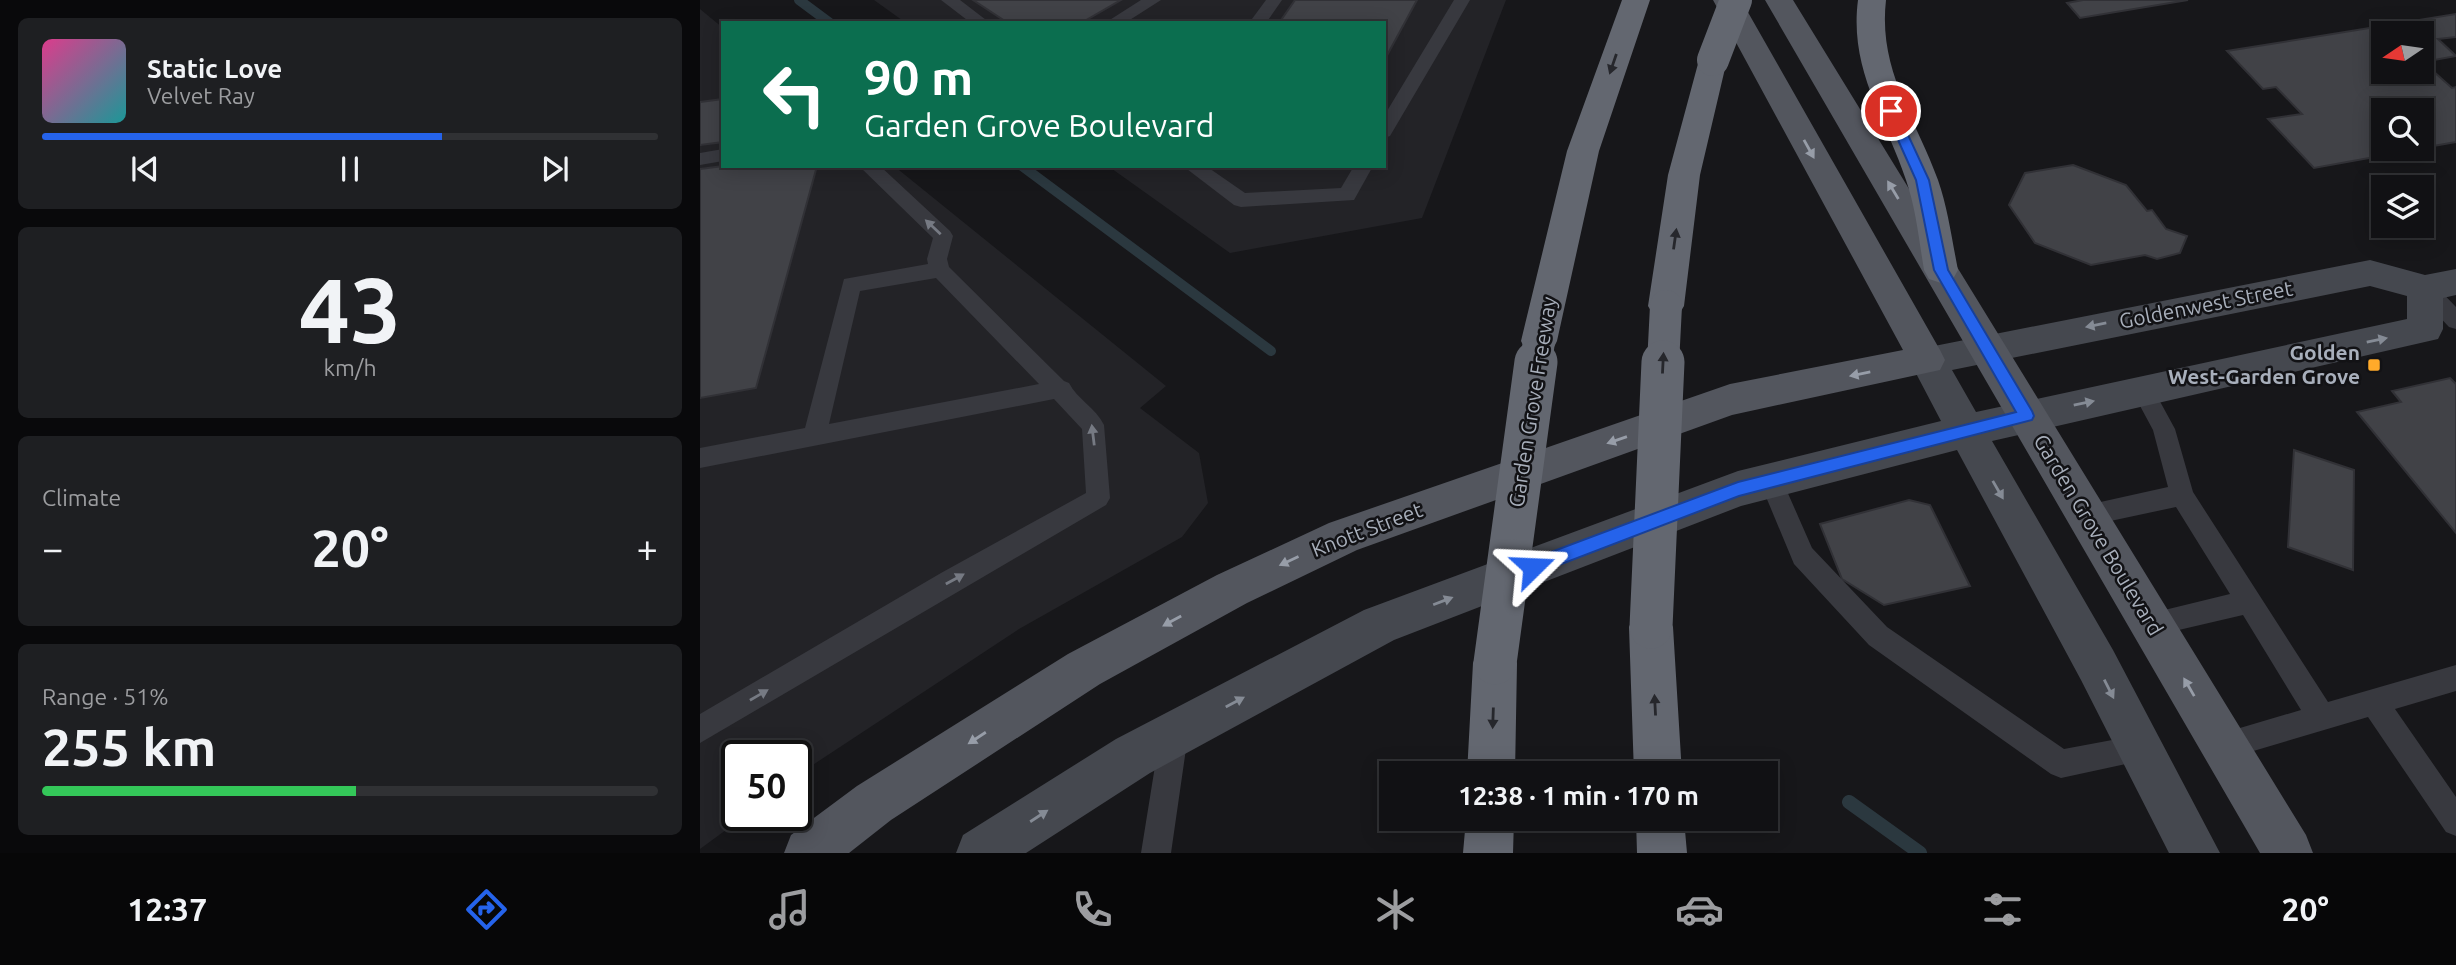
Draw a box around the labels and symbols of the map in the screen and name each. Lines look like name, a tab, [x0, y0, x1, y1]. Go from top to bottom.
north arrow	[2371, 21, 2434, 84]
one-way arrow	[1607, 54, 1618, 75]
pin	[1861, 81, 1921, 141]
one-way arrow	[1803, 140, 1815, 159]
one-way arrow	[1887, 181, 1900, 200]
one-way arrow	[925, 219, 942, 235]
one-way arrow	[1670, 227, 1681, 249]
street label: Goldenwest Street	[2117, 275, 2295, 333]
street label: Garden Grove Freeway	[1503, 295, 1561, 509]
one-way arrow	[2085, 320, 2107, 331]
one-way arrow	[2366, 334, 2388, 345]
place label: Golden West-Garden Grove	[2168, 340, 2360, 388]
one-way arrow	[1658, 352, 1669, 374]
marker: Golden West-Garden Grove	[2366, 357, 2382, 373]
one-way arrow	[1849, 368, 1871, 379]
one-way arrow	[2073, 398, 2095, 409]
one-way arrow	[1088, 424, 1099, 446]
street label: Garden Grove Boulevard	[2029, 430, 2168, 639]
one-way arrow	[1607, 435, 1628, 446]
one-way arrow	[1992, 480, 2005, 499]
street label: Knott Street	[1308, 497, 1426, 561]
position arrow	[1496, 530, 1570, 604]
one-way arrow	[1279, 556, 1300, 567]
one-way arrow	[945, 573, 964, 585]
one-way arrow	[1432, 595, 1453, 606]
one-way arrow	[1162, 615, 1181, 627]
one-way arrow	[2183, 678, 2195, 697]
one-way arrow	[2103, 679, 2114, 699]
one-way arrow	[749, 689, 769, 701]
one-way arrow	[1649, 694, 1660, 716]
one-way arrow	[1226, 696, 1245, 708]
one-way arrow	[1488, 707, 1499, 729]
one-way arrow	[967, 731, 986, 744]
speed limit sign: 50	[721, 740, 812, 831]
one-way arrow	[1029, 810, 1049, 823]

